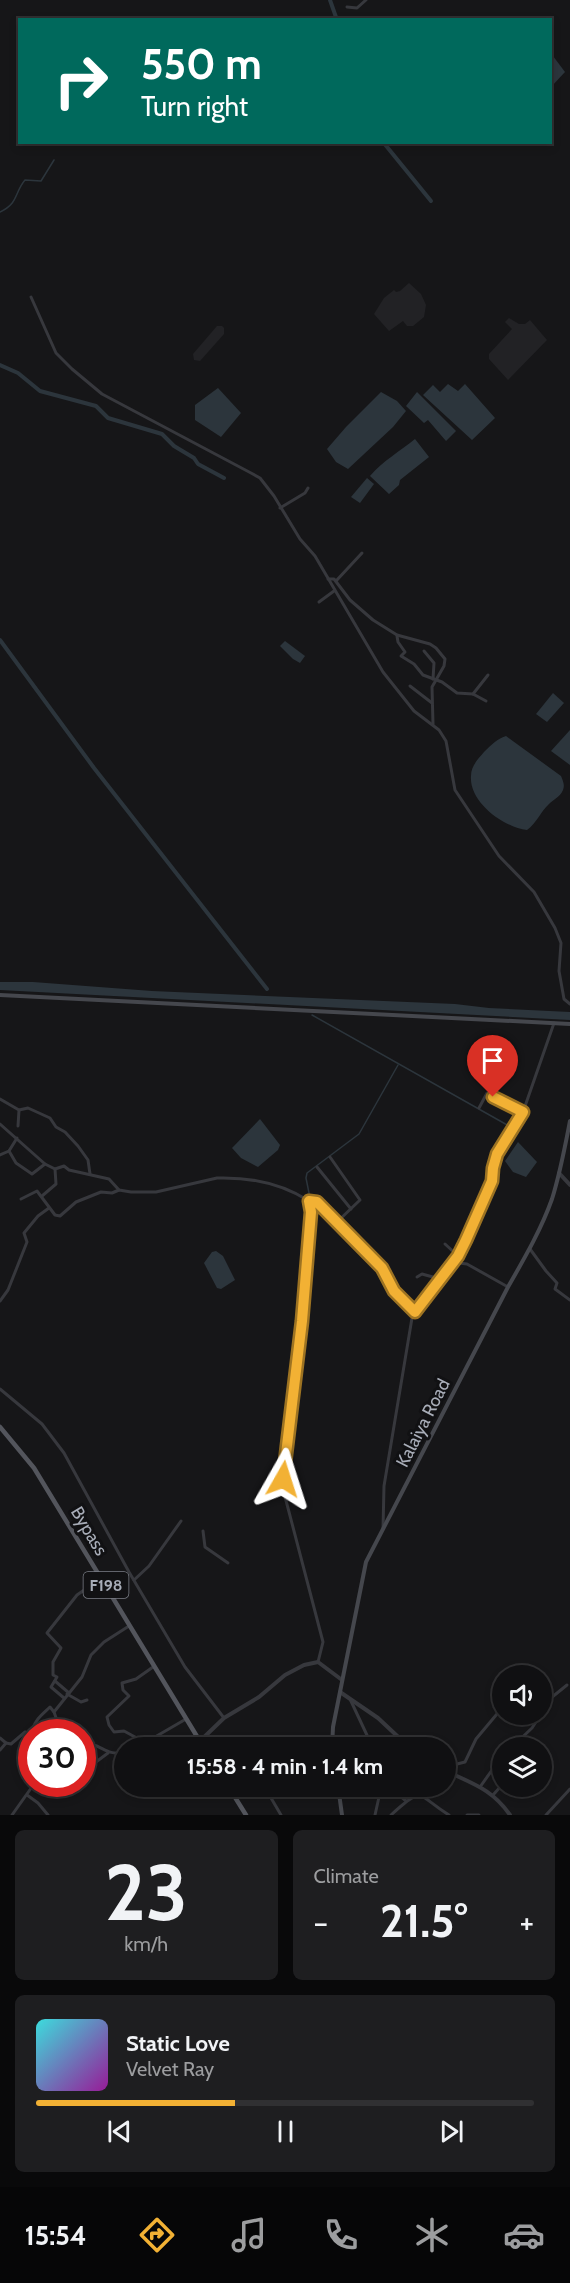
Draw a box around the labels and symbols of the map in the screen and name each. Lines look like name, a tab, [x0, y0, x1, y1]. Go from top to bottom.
pin	[467, 1035, 518, 1097]
street label: Kalaiya Road	[391, 1375, 455, 1471]
position arrow	[251, 1447, 315, 1511]
street label: Bypass	[66, 1503, 112, 1559]
road number: F198	[84, 1572, 128, 1598]
speed limit sign: 30	[18, 1719, 96, 1797]

